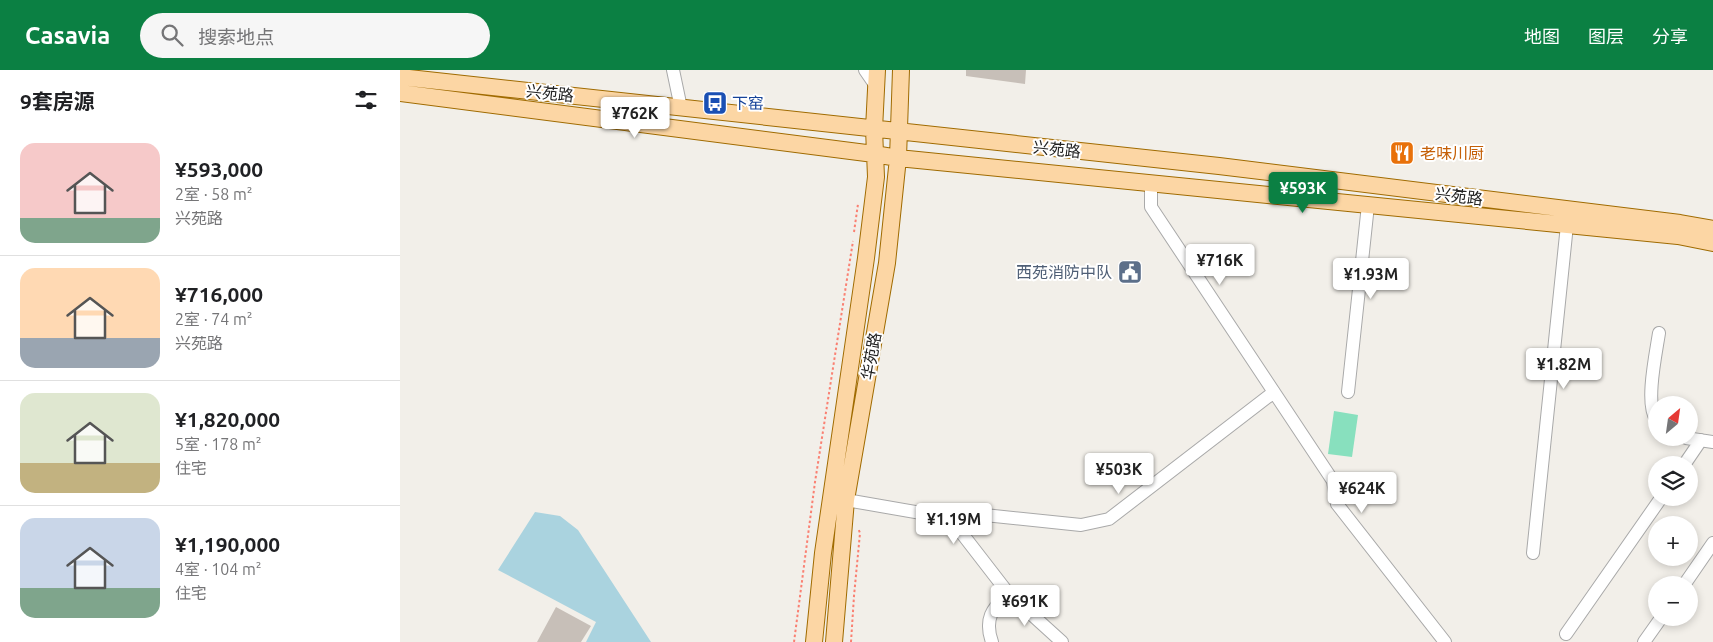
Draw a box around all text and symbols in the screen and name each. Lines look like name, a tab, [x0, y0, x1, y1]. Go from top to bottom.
search box	[140, 13, 490, 58]
icon: search	[158, 21, 186, 49]
text: Casavia	[25, 22, 110, 49]
text: 搜索地点	[198, 26, 274, 48]
text: 地图	[1524, 26, 1560, 46]
text: 图层	[1588, 26, 1624, 46]
text: 分享	[1652, 26, 1688, 46]
street label: 兴苑路	[525, 82, 575, 104]
icon: filters	[352, 86, 380, 114]
text: 9套房源	[20, 89, 95, 113]
bus stop icon: 下窑	[702, 90, 728, 116]
place label: 下窑	[732, 94, 764, 112]
pin: ¥762K	[600, 97, 670, 139]
text: ¥762K	[612, 104, 658, 122]
street label: 兴苑路	[1032, 138, 1082, 160]
restaurant icon: 老味川厨	[1389, 140, 1415, 166]
place label: 老味川厨	[1420, 144, 1484, 162]
text: ¥593,000	[175, 157, 263, 181]
icon: home	[60, 163, 120, 223]
pin: ¥593K	[1268, 172, 1338, 214]
text: ¥593K	[1280, 179, 1326, 197]
street label: 兴苑路	[1434, 184, 1484, 208]
text: 2室 · 58 m²	[175, 185, 253, 203]
text: 兴苑路	[175, 209, 223, 227]
pin: ¥716K	[1185, 244, 1255, 286]
text: ¥716K	[1197, 251, 1243, 269]
pin: ¥1.93M	[1330, 258, 1412, 300]
public building icon: 西苑消防中队	[1117, 259, 1143, 285]
place label: 西苑消防中队	[1016, 263, 1112, 281]
text: ¥1.93M	[1344, 265, 1398, 283]
text: ¥716,000	[175, 282, 263, 306]
icon: home	[60, 288, 120, 348]
text: 2室 · 74 m²	[175, 310, 253, 328]
street label: 华苑路	[858, 331, 884, 381]
text: 兴苑路	[175, 334, 223, 352]
pin: ¥1.82M	[1523, 348, 1605, 390]
text: ¥1.82M	[1537, 355, 1591, 373]
north arrow	[1648, 396, 1698, 446]
map controls	[1648, 396, 1698, 626]
text: ¥1,820,000	[175, 407, 280, 431]
icon: home	[60, 413, 120, 473]
text: 5室 · 178 m²	[175, 435, 262, 453]
pin: ¥503K	[1084, 452, 1154, 495]
button: layers	[1648, 456, 1698, 506]
text: 住宅	[175, 459, 207, 477]
text: ¥503K	[1096, 460, 1142, 478]
pin: ¥624K	[1327, 472, 1397, 514]
text: ¥624K	[1339, 479, 1385, 497]
pin: ¥1.19M	[913, 502, 995, 545]
text: ¥1.19M	[927, 510, 981, 528]
button: +	[1648, 516, 1698, 566]
text: ¥1,190,000	[175, 532, 280, 556]
icon: home	[60, 538, 120, 598]
text: 4室 · 104 m²	[175, 560, 262, 578]
button: −	[1648, 576, 1698, 626]
text: 住宅	[175, 584, 207, 602]
pin: ¥691K	[990, 584, 1060, 627]
text: ¥691K	[1002, 592, 1048, 610]

